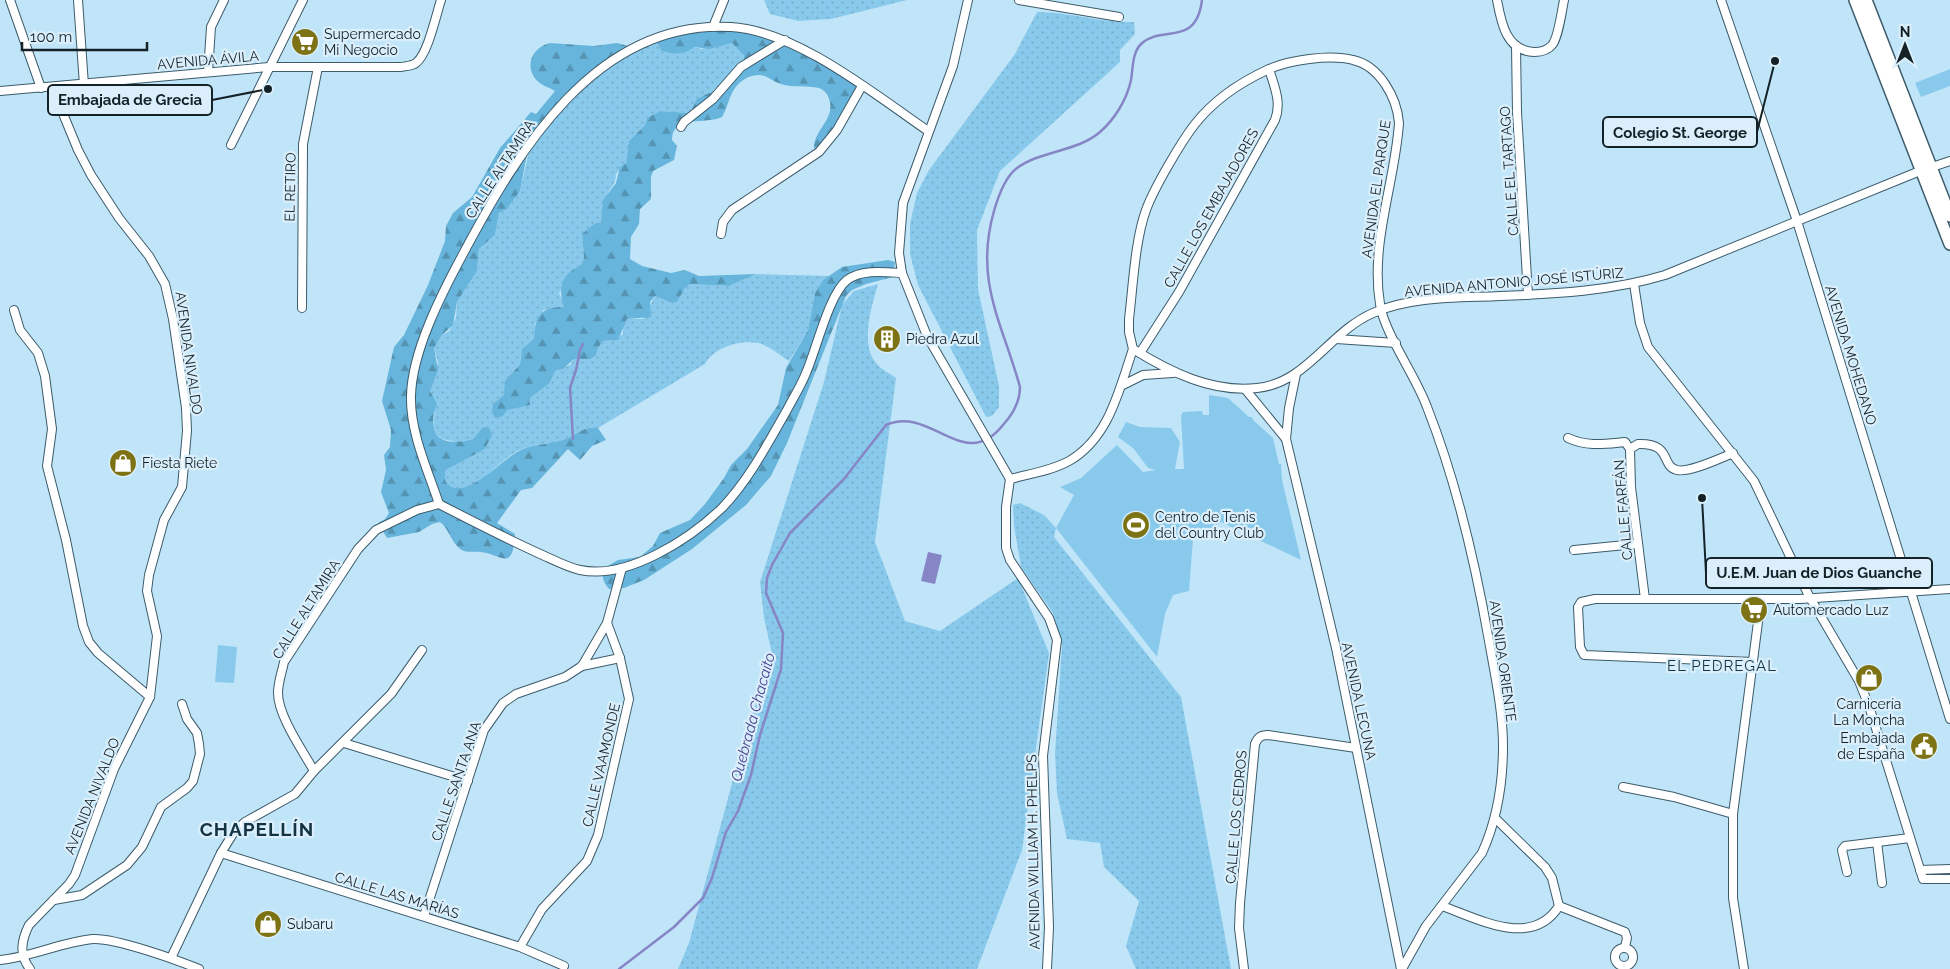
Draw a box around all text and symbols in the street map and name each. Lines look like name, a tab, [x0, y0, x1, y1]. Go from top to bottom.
scale bar	[22, 20, 148, 52]
north arrow	[1880, 20, 1930, 70]
text: N	[1900, 24, 1910, 40]
place label: Supermercado Mi Negocio	[324, 26, 421, 58]
supermarket icon: Supermercado Mi Negocio	[290, 27, 320, 57]
text: 100 m	[30, 28, 72, 46]
street label: AVENIDA ÁVILA	[156, 47, 260, 72]
callout: Embajada de Grecia	[48, 85, 212, 115]
text: Embajada de Grecia	[58, 91, 202, 109]
street label: CALLE EL TARTAGO	[1496, 106, 1522, 236]
street label: CALLE ALTAMIRA	[462, 116, 538, 221]
callout: Colegio St. George	[1603, 117, 1757, 147]
street label: AVENIDA EL PARQUE	[1358, 119, 1394, 259]
text: Colegio St. George	[1613, 124, 1747, 142]
street label: CALLE LOS EMBAJADORES	[1160, 125, 1262, 290]
street label: EL RETIRO	[281, 152, 299, 222]
street label: AVENIDA ANTONIO JOSÉ ISTÚRIZ	[1404, 263, 1624, 300]
street label: AVENIDA MOHEDANO	[1822, 283, 1880, 427]
street label: AVENIDA NIVALDO	[172, 290, 206, 416]
building icon: Piedra Azul	[872, 324, 902, 354]
place label: Piedra Azul	[906, 331, 979, 347]
shop icon: Fiesta Riete	[108, 448, 138, 478]
place label: Fiesta Riete	[142, 455, 217, 471]
street label: CALLE FARFÁN	[1610, 459, 1635, 561]
place label: Centro de Tenis del Country Club	[1155, 509, 1264, 541]
sports icon: Centro de Tenis del Country Club	[1121, 510, 1151, 540]
street label: CALLE ALTAMIRA	[269, 556, 343, 662]
callout: U.E.M. Juan de Dios Guanche	[1706, 558, 1932, 588]
text: U.E.M. Juan de Dios Guanche	[1716, 564, 1922, 582]
supermarket icon: Automercado Luz	[1739, 595, 1769, 625]
street label: AVENIDA ORIENTE	[1487, 599, 1519, 723]
place label: Automercado Luz	[1773, 602, 1889, 618]
street label: AVENIDA LECUNA	[1339, 641, 1379, 762]
water label: Quebrada Chacaíto	[727, 651, 779, 783]
district label: EL PEDREGAL	[1667, 657, 1777, 675]
shop icon: Carnicería La Moncha	[1854, 663, 1884, 693]
place label: Carnicería La Moncha	[1833, 696, 1905, 728]
street label: CALLE VAAMONDE	[579, 702, 623, 828]
street label: CALLE SANTA ANA	[428, 719, 484, 843]
place label: Embajada de España	[1837, 730, 1905, 762]
public building icon: Embajada de España	[1909, 731, 1939, 761]
street label: AVENIDA NIVALDO	[61, 735, 123, 857]
street label: CALLE LOS CEDROS	[1222, 749, 1250, 884]
street label: AVENIDA WILLIAM H. PHELPS	[1023, 754, 1043, 950]
district label: CHAPELLÍN	[200, 818, 314, 840]
street label: CALLE LAS MARÍAS	[333, 868, 462, 922]
shop icon: Subaru	[253, 909, 283, 939]
place label: Subaru	[287, 916, 333, 932]

